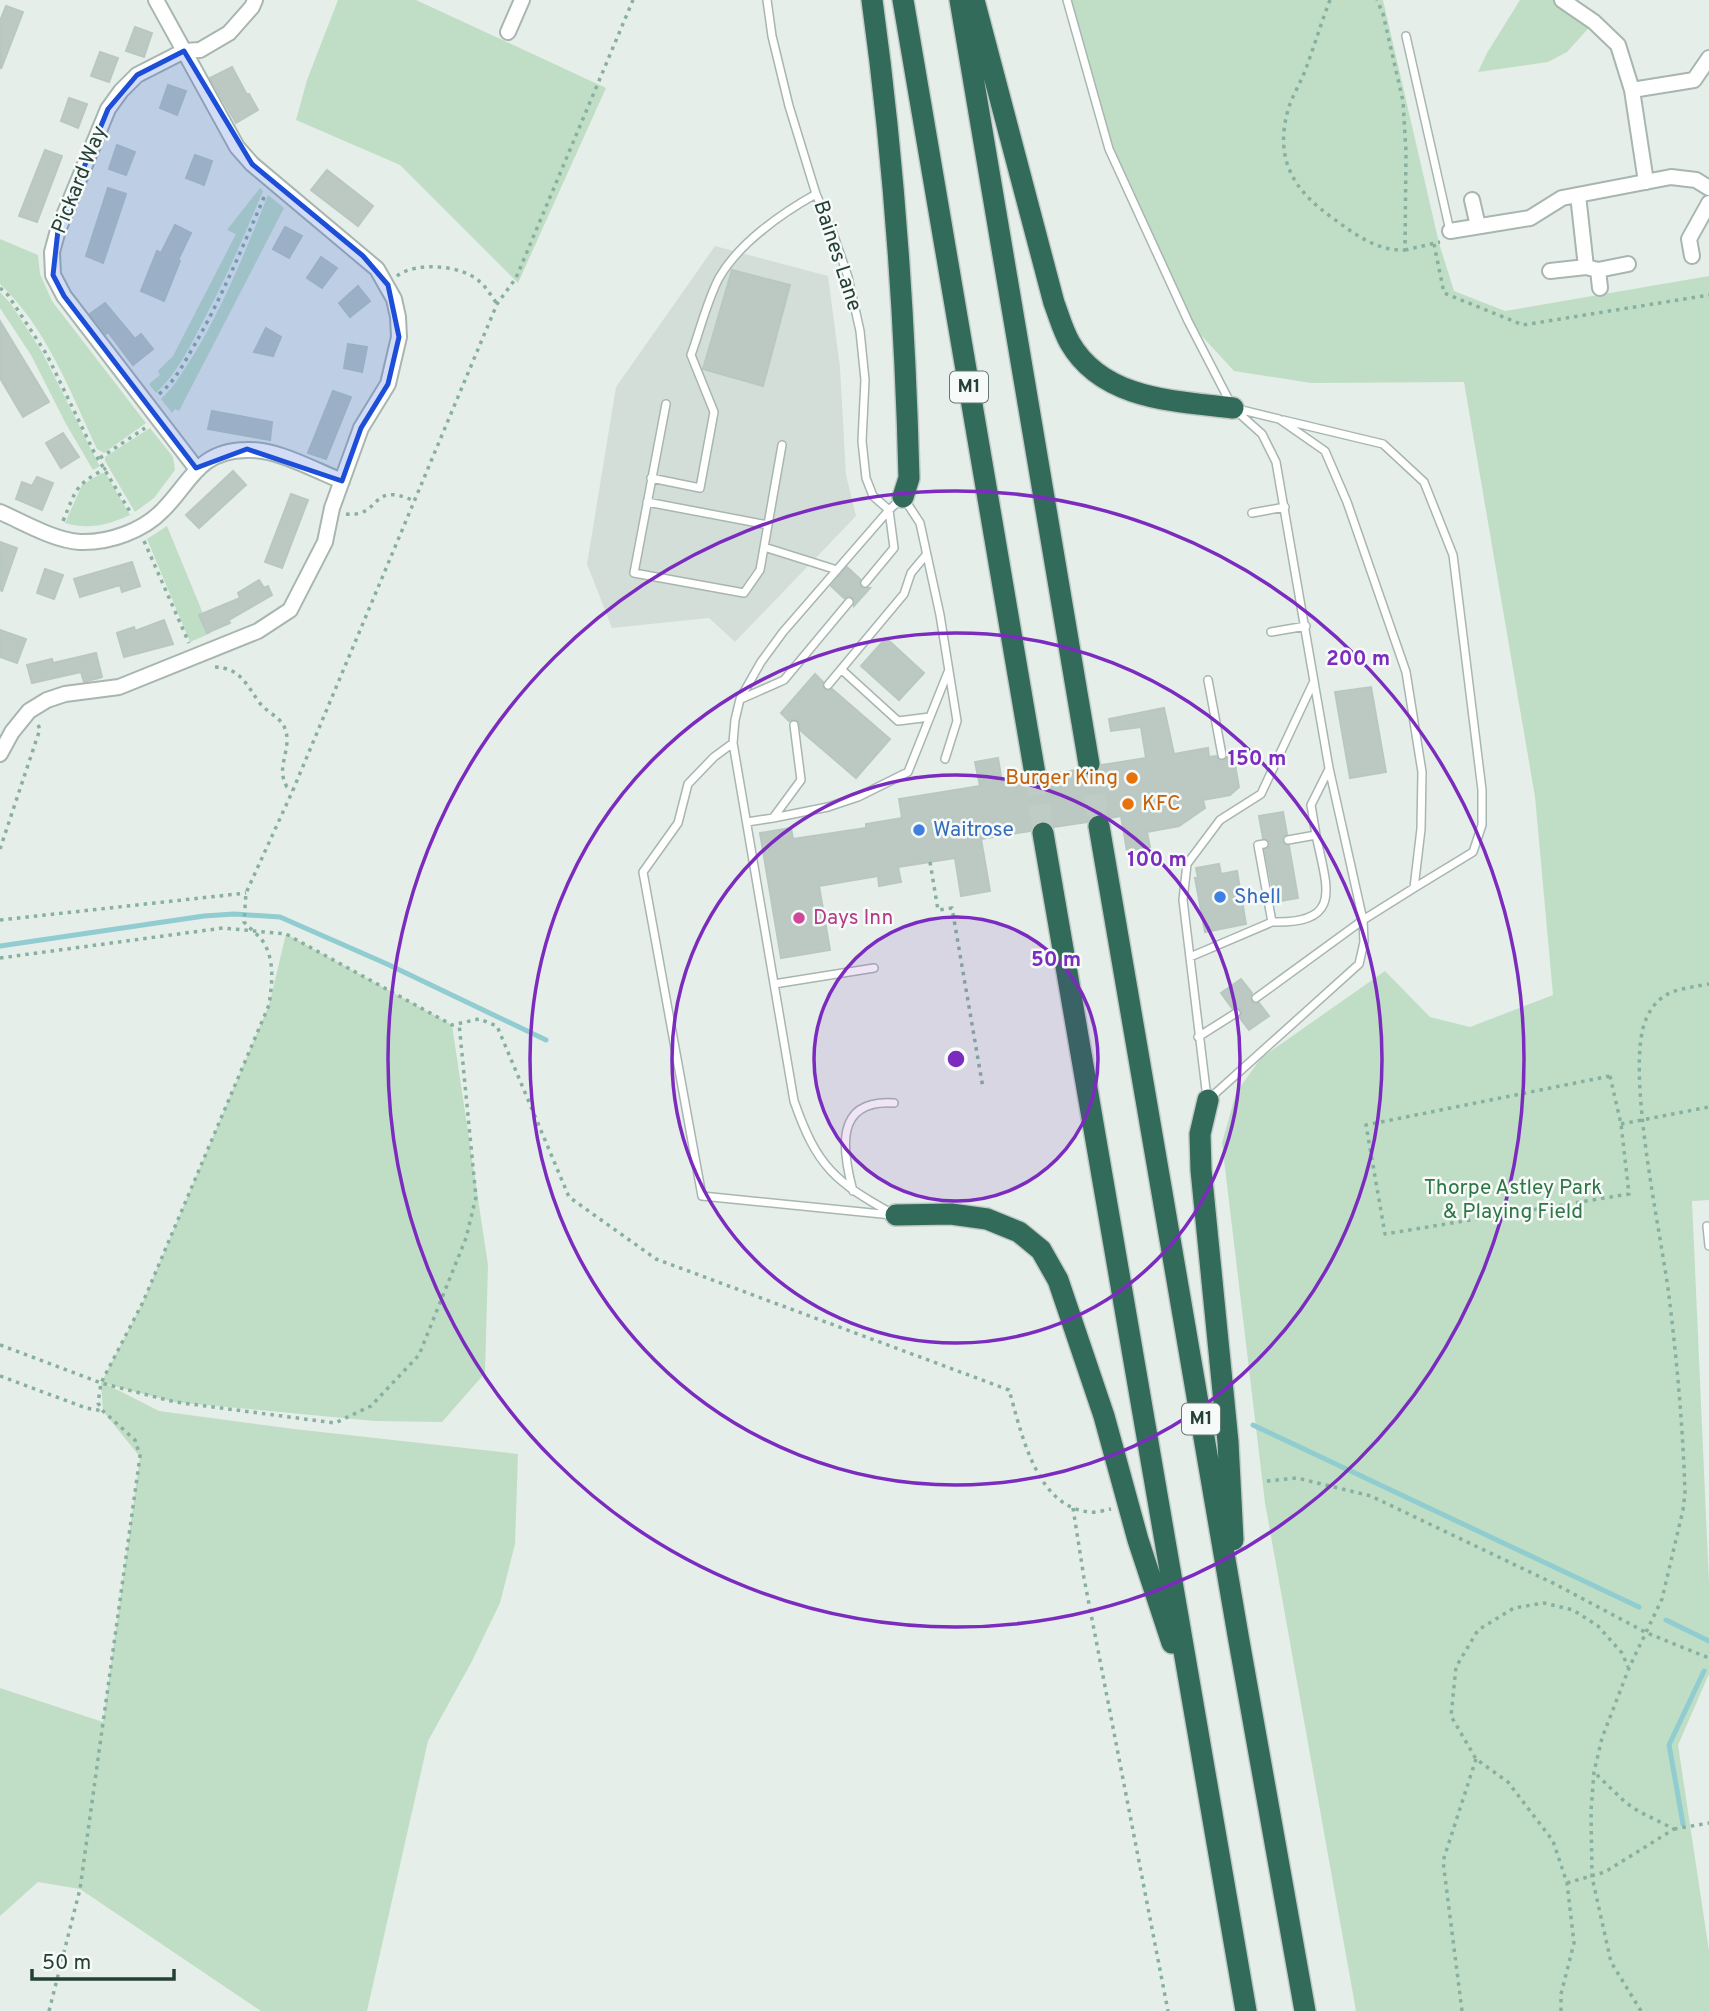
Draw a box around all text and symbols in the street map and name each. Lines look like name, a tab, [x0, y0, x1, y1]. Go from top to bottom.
street label: Pickard Way	[46, 122, 114, 238]
street label: Baines Lane	[806, 197, 868, 315]
road number: M1	[950, 372, 988, 402]
text: 200 m	[1326, 646, 1390, 673]
text: 150 m	[1228, 746, 1286, 773]
place label: Burger King	[1005, 765, 1118, 792]
marker: Burger King	[1124, 770, 1140, 786]
place label: KFC	[1142, 791, 1181, 818]
marker: KFC	[1120, 796, 1136, 812]
place label: Waitrose	[933, 817, 1014, 844]
marker: Waitrose	[911, 822, 927, 838]
text: 100 m	[1127, 847, 1187, 874]
place label: Shell	[1234, 884, 1281, 911]
marker: Shell	[1212, 889, 1228, 905]
place label: Days Inn	[813, 905, 893, 932]
marker: Days Inn	[791, 910, 807, 926]
text: 50 m	[1031, 947, 1081, 974]
centre of rings	[944, 1047, 968, 1071]
park label: Thorpe Astley Park & Playing Field	[1424, 1175, 1602, 1226]
road number: M1	[1182, 1404, 1220, 1434]
scale bar	[32, 1938, 173, 1982]
text: 50 m	[42, 1950, 91, 1977]

